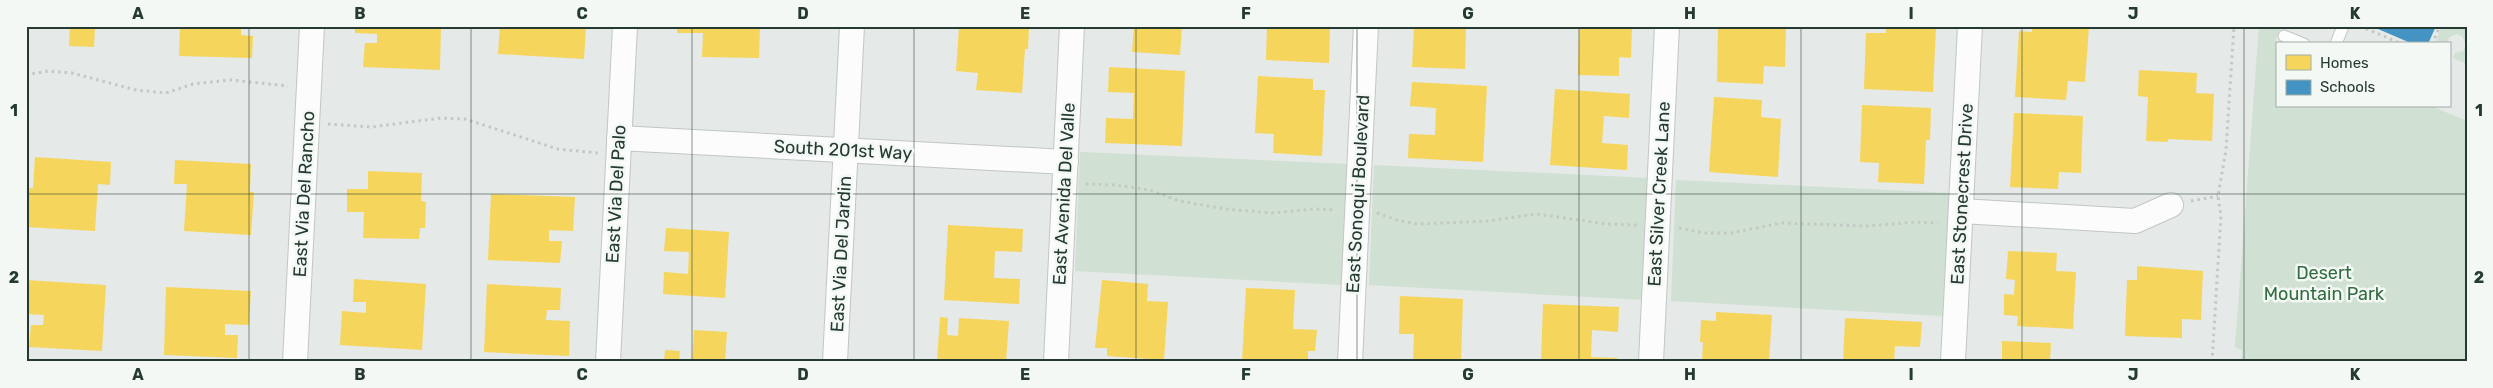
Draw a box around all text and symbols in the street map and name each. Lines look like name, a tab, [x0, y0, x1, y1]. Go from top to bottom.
text: A	[132, 4, 144, 23]
text: B	[354, 4, 366, 23]
text: C	[576, 4, 588, 23]
text: D	[797, 4, 809, 23]
text: E	[1020, 4, 1030, 23]
text: F	[1241, 4, 1251, 23]
text: G	[1462, 4, 1474, 23]
text: H	[1684, 4, 1696, 23]
text: I	[1908, 4, 1914, 23]
text: J	[2128, 4, 2138, 23]
text: K	[2350, 4, 2361, 23]
legend	[2276, 42, 2450, 108]
text: Homes	[2320, 54, 2369, 72]
text: Schools	[2320, 78, 2376, 96]
street label: East Sonoqui Boulevard	[1342, 94, 1374, 294]
text: 1	[10, 101, 18, 120]
street label: East Silver Creek Lane	[1643, 101, 1675, 287]
text: 1	[2475, 101, 2483, 120]
street label: East Avenida Del Valle	[1048, 102, 1080, 286]
street label: East Stonecrest Drive	[1946, 103, 1978, 285]
street label: East Via Del Rancho	[289, 110, 319, 278]
street label: East Via Del Palo	[601, 124, 631, 264]
street label: South 201st Way	[773, 135, 913, 165]
street label: East Via Del Jardin	[826, 175, 856, 333]
park label: Desert Mountain Park	[2264, 262, 2385, 305]
text: 2	[9, 268, 19, 287]
text: 2	[2474, 268, 2484, 287]
text: A	[132, 365, 144, 384]
text: B	[354, 365, 366, 384]
text: C	[576, 365, 588, 384]
text: D	[797, 365, 809, 384]
text: E	[1020, 365, 1030, 384]
text: F	[1241, 365, 1251, 384]
text: G	[1462, 365, 1474, 384]
text: H	[1684, 365, 1696, 384]
text: I	[1908, 365, 1914, 384]
text: J	[2128, 365, 2138, 384]
text: K	[2350, 365, 2361, 384]

